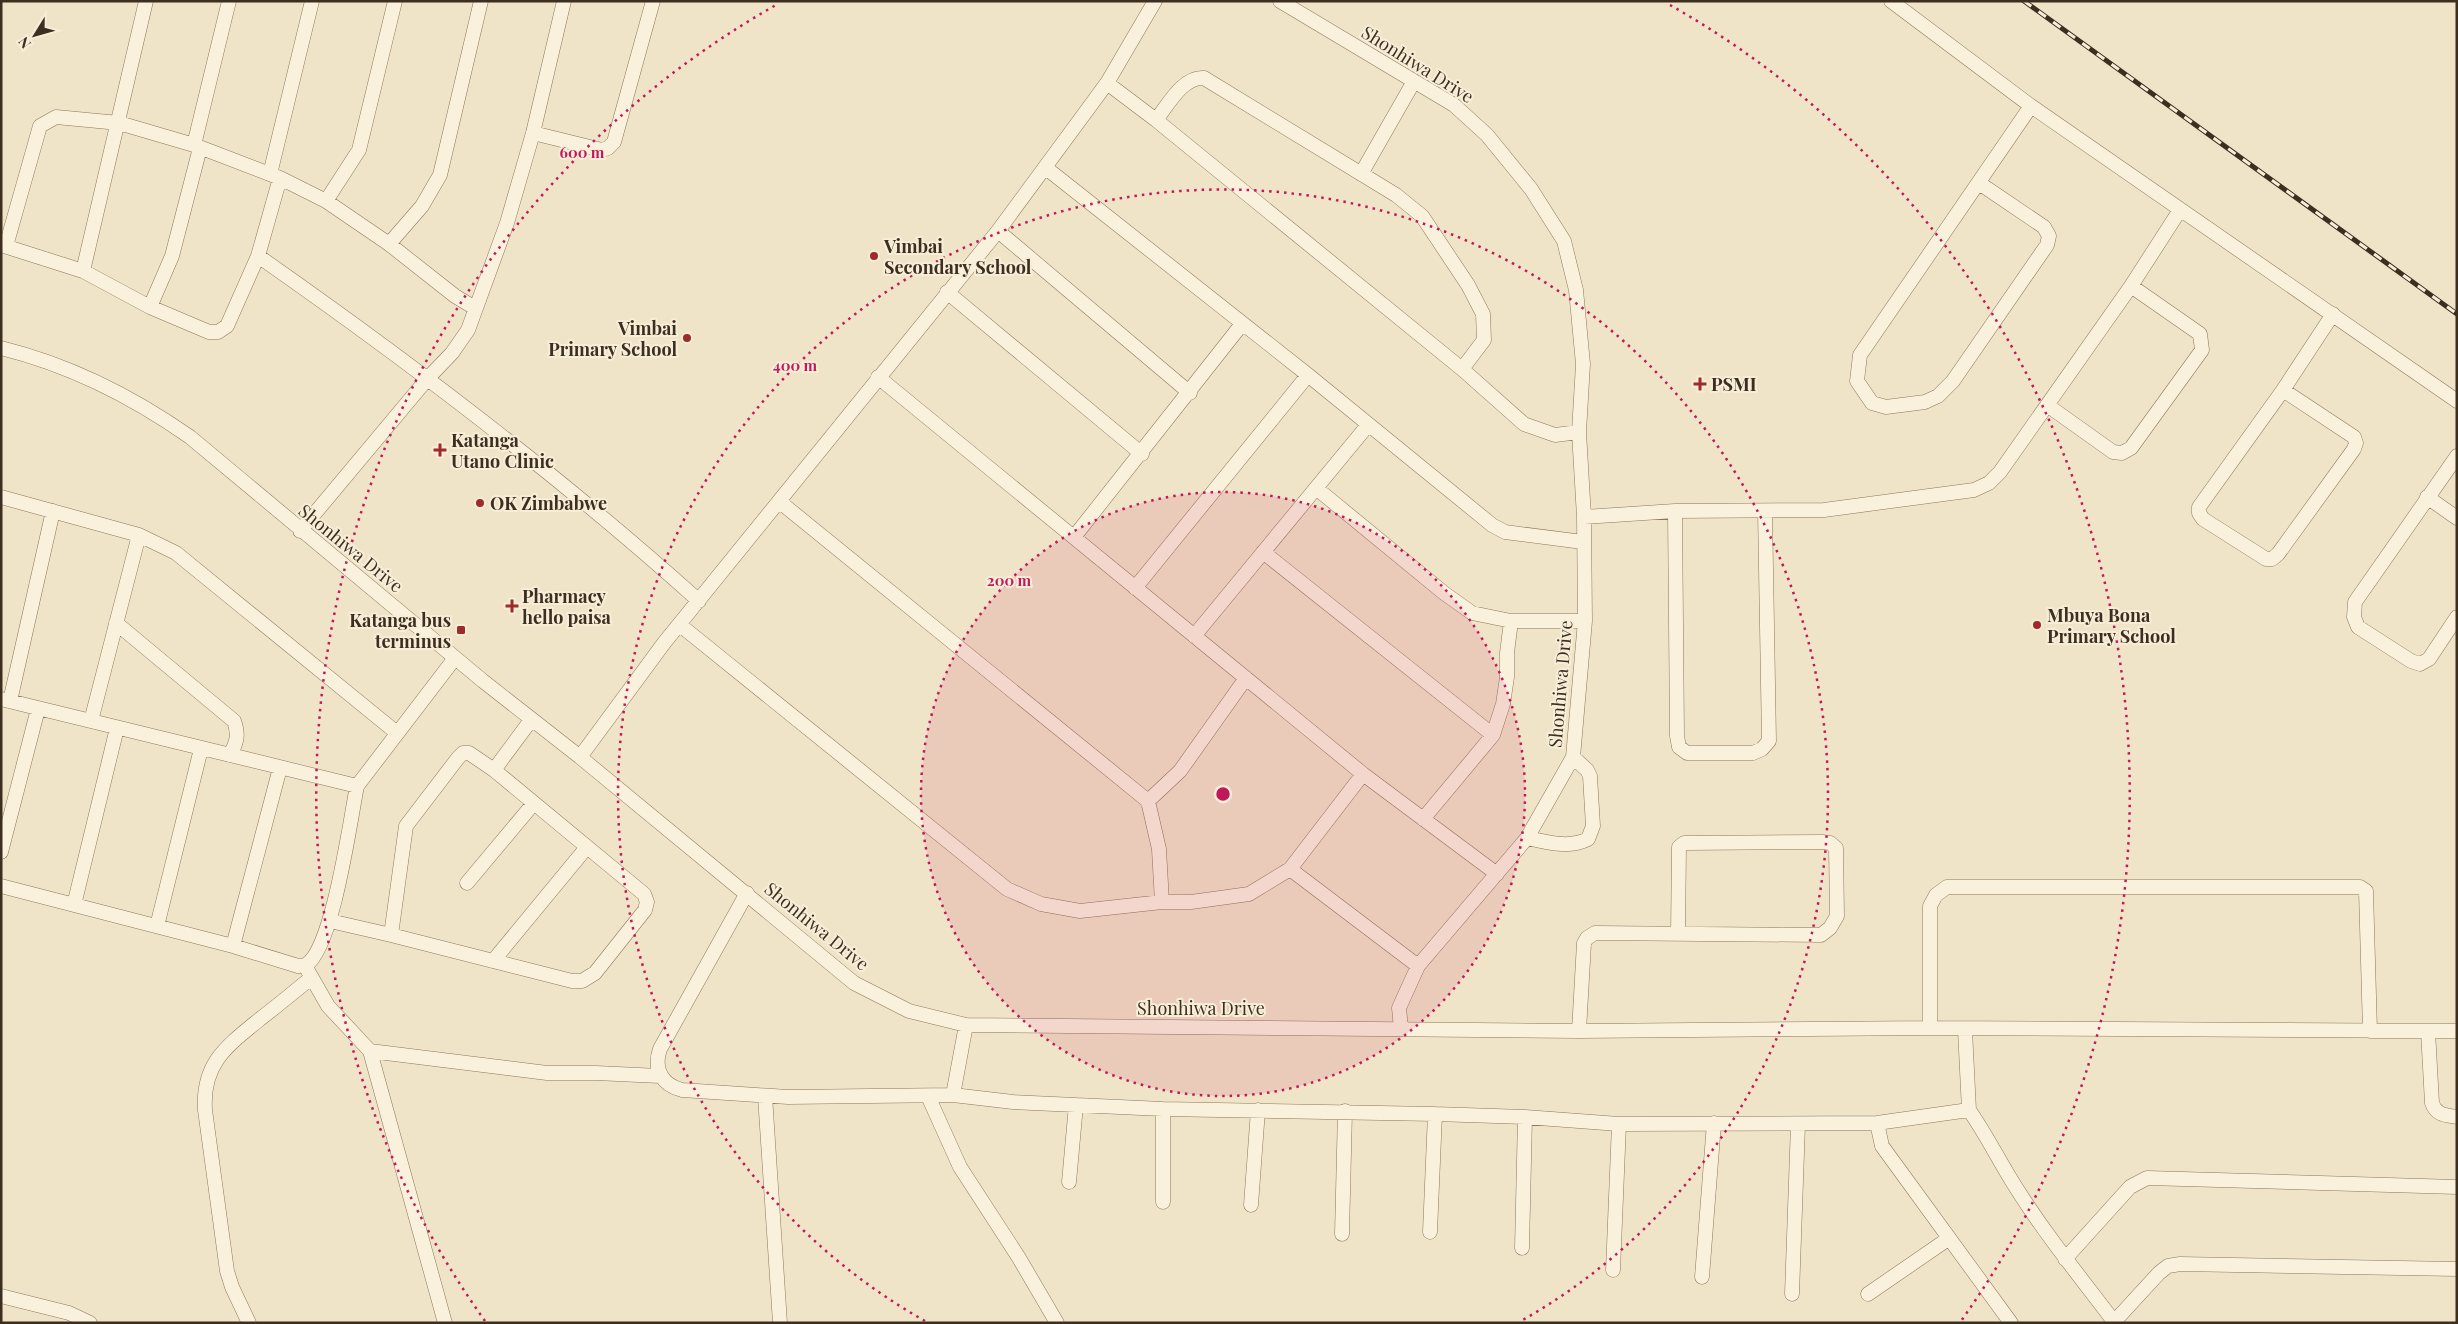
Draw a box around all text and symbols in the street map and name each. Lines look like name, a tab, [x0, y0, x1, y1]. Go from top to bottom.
north arrow	[10, 10, 60, 60]
street label: Shonhiwa Drive	[1357, 20, 1479, 108]
text: N	[14, 33, 35, 53]
text: 600 m	[560, 142, 605, 162]
place label: Vimbai Secondary School	[883, 234, 1032, 279]
marker: Vimbai Secondary School	[868, 250, 880, 262]
place label: Vimbai Primary School	[548, 316, 677, 361]
marker: Vimbai Primary School	[681, 332, 693, 344]
text: 400 m	[773, 355, 818, 375]
place label: PSMI	[1711, 372, 1757, 396]
marker: PSMI	[1693, 377, 1707, 391]
place label: Katanga Utano Clinic	[451, 428, 554, 473]
marker: Katanga Utano Clinic	[433, 443, 447, 457]
place label: OK Zimbabwe	[490, 491, 607, 515]
marker: OK Zimbabwe	[474, 497, 486, 509]
street label: Shonhiwa Drive	[294, 498, 408, 598]
text: 200 m	[987, 570, 1032, 590]
place label: Pharmacy hello paisa	[522, 584, 612, 629]
marker: Pharmacy hello paisa	[506, 600, 518, 612]
place label: Mbuya Bona Primary School	[2047, 603, 2176, 648]
place label: Katanga bus terminus	[349, 608, 451, 653]
street label: Shonhiwa Drive	[1542, 619, 1578, 749]
marker: Mbuya Bona Primary School	[2031, 619, 2043, 631]
marker: Katanga bus terminus	[455, 624, 467, 636]
centre of rings	[1214, 785, 1232, 803]
street label: Shonhiwa Drive	[760, 876, 874, 976]
street label: Shonhiwa Drive	[1137, 996, 1265, 1020]

